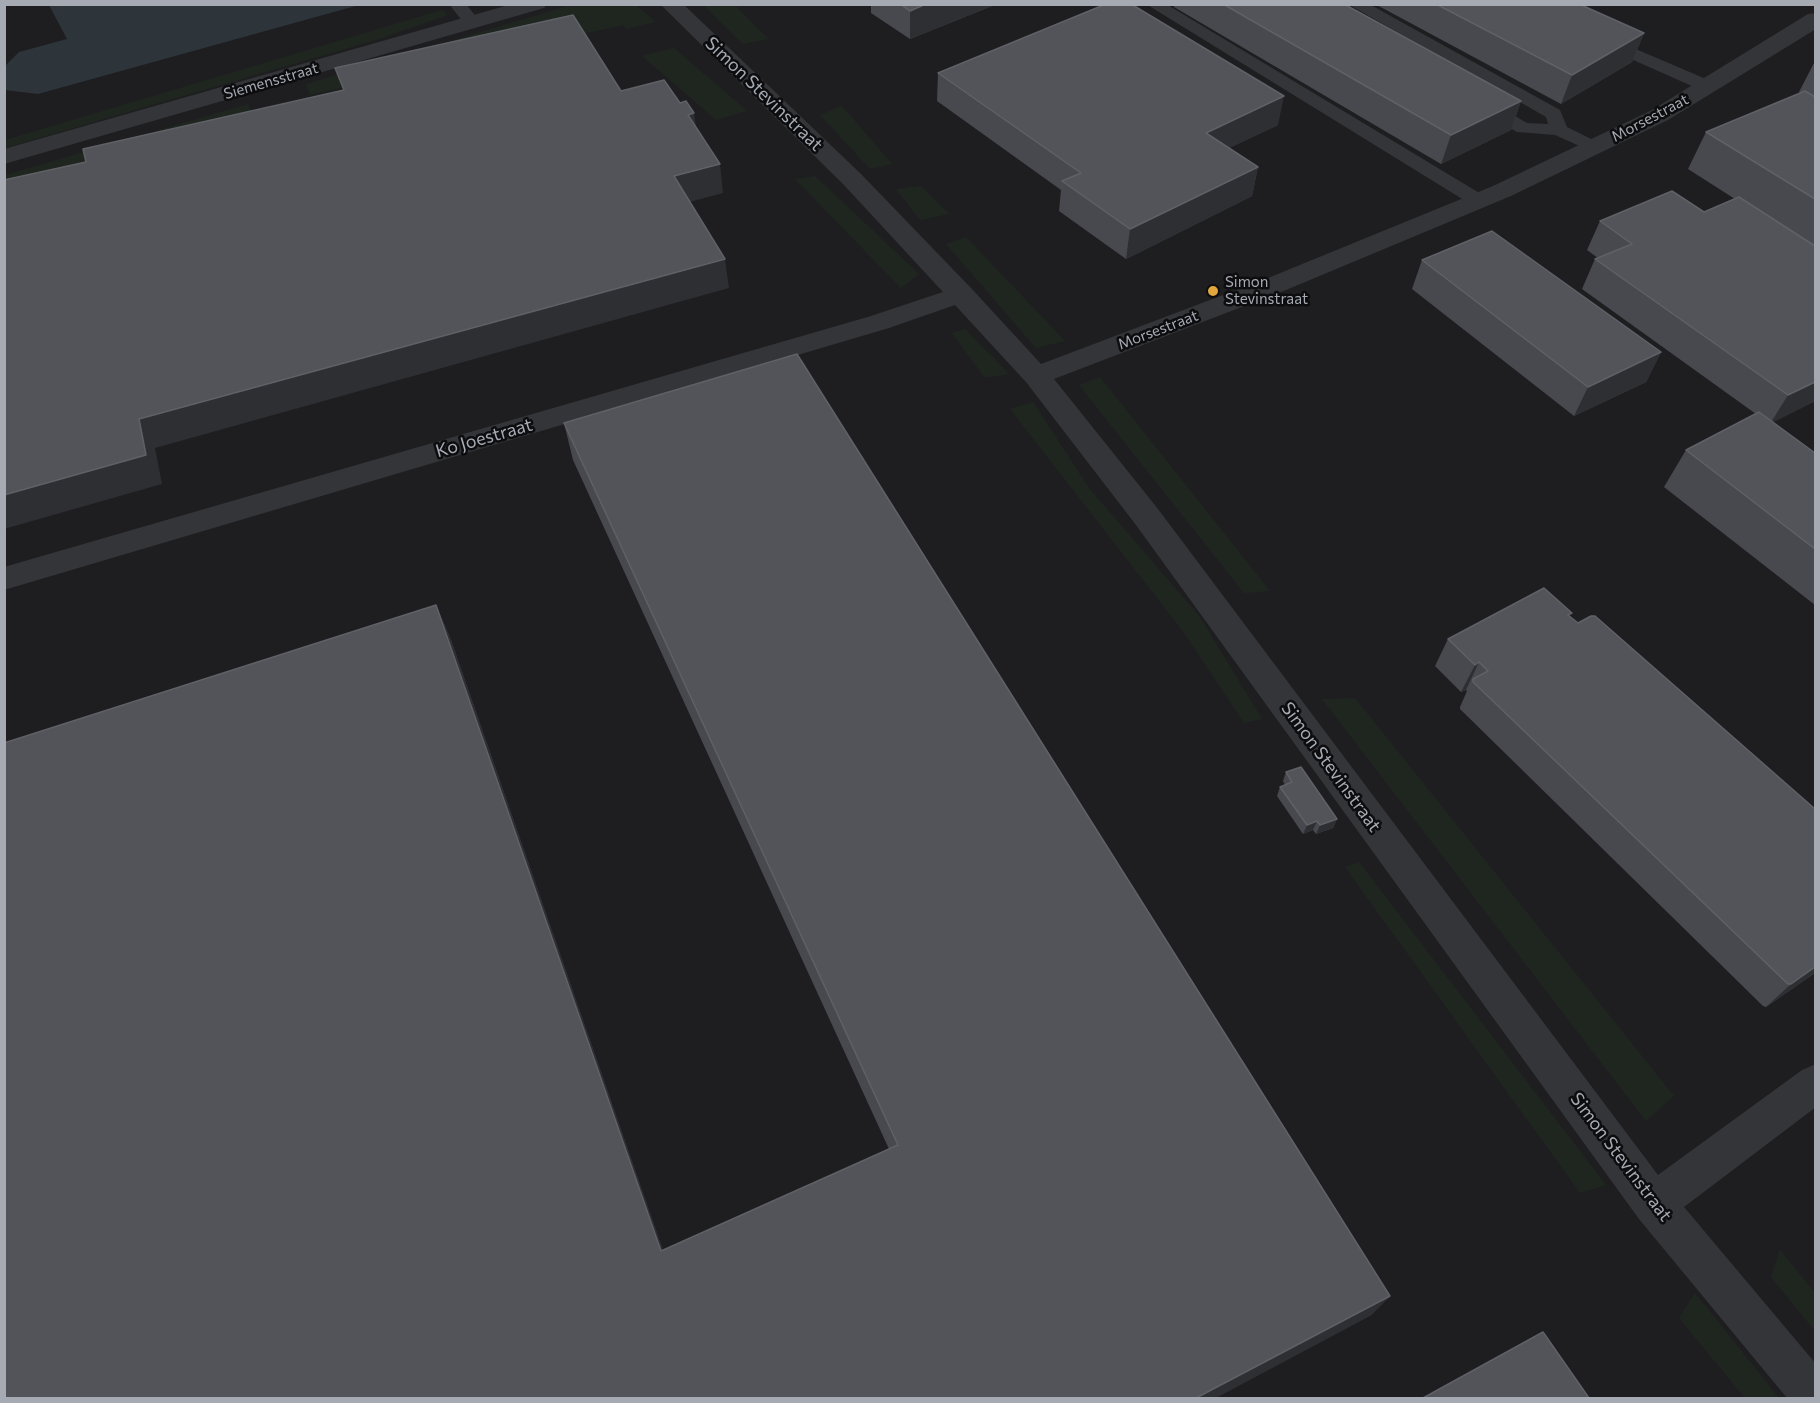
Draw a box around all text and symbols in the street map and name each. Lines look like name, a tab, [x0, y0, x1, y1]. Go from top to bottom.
street label: Simon Stevinstraat	[701, 32, 827, 156]
street label: Siemensstraat	[222, 59, 320, 103]
street label: Morsestraat	[1609, 90, 1691, 146]
place label: Simon Stevinstraat	[1225, 273, 1308, 308]
marker: Simon Stevinstraat	[1206, 284, 1220, 298]
street label: Morsestraat	[1115, 306, 1201, 354]
street label: Ko Joestraat	[433, 414, 535, 462]
street label: Simon Stevinstraat	[1277, 698, 1385, 836]
street label: Simon Stevinstraat	[1566, 1089, 1676, 1225]

